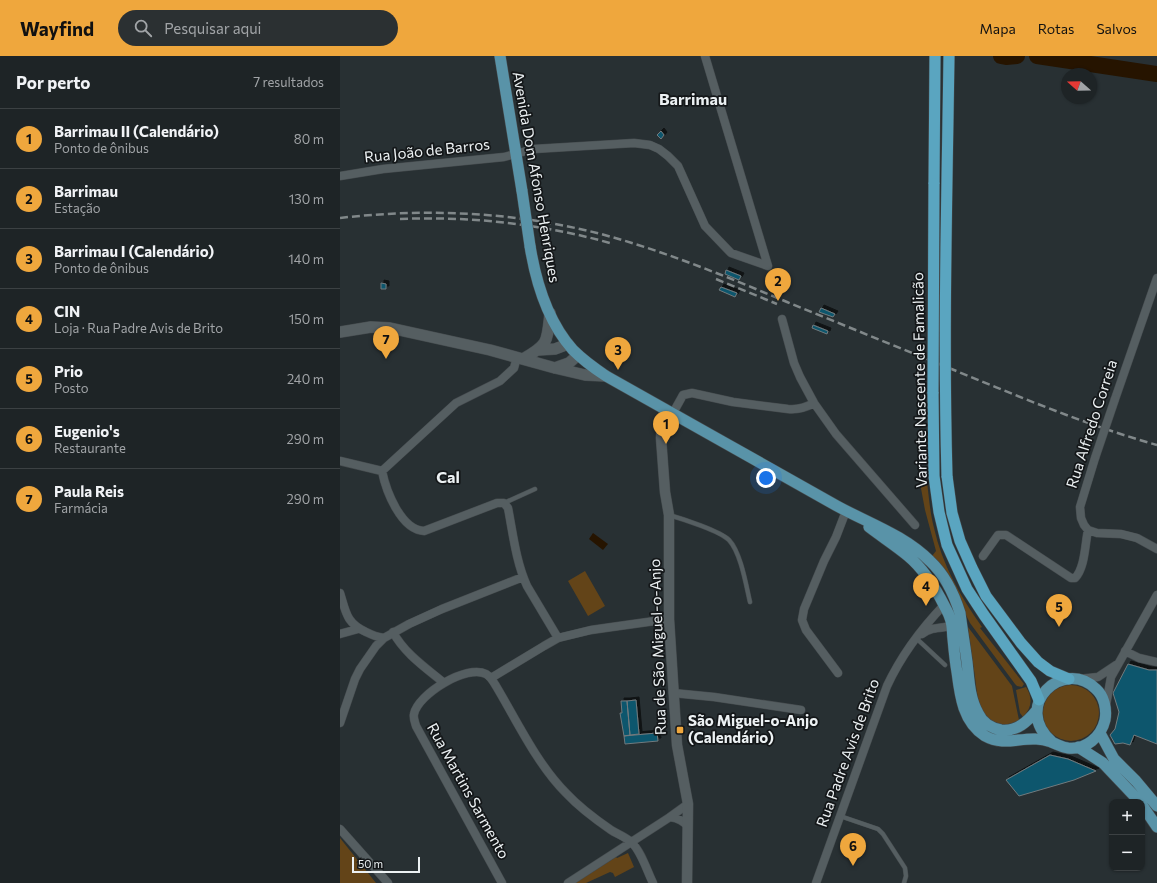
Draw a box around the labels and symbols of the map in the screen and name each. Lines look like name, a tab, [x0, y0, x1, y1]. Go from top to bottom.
north arrow	[1061, 68, 1097, 104]
street label: Avenida Dom Afonso Henriques	[510, 70, 564, 284]
district label: Barrimau	[659, 89, 727, 108]
street label: Rua João de Barros	[363, 134, 491, 166]
pin: 2	[765, 268, 791, 301]
street label: Variante Nascente de Famalicão	[908, 272, 930, 488]
pin: 7	[373, 326, 399, 359]
pin: 3	[605, 337, 631, 370]
street label: Rua Alfredo Correia	[1062, 357, 1120, 490]
pin: 1	[653, 411, 679, 444]
district label: Cal	[436, 467, 460, 486]
your location	[756, 468, 776, 488]
street label: Rua de São Miguel-o-Anjo	[645, 559, 669, 736]
pin: 4	[913, 573, 939, 606]
pin: 5	[1046, 594, 1072, 627]
street label: Rua Padre Avis de Brito	[812, 676, 882, 829]
place label: São Miguel-o-Anjo (Calendário)	[688, 711, 818, 746]
street label: Rua Martins Sarmento	[424, 719, 514, 862]
marker: São Miguel-o-Anjo (Calendário)	[675, 725, 685, 735]
pin: 6	[840, 833, 866, 866]
scale bar	[352, 855, 420, 874]

